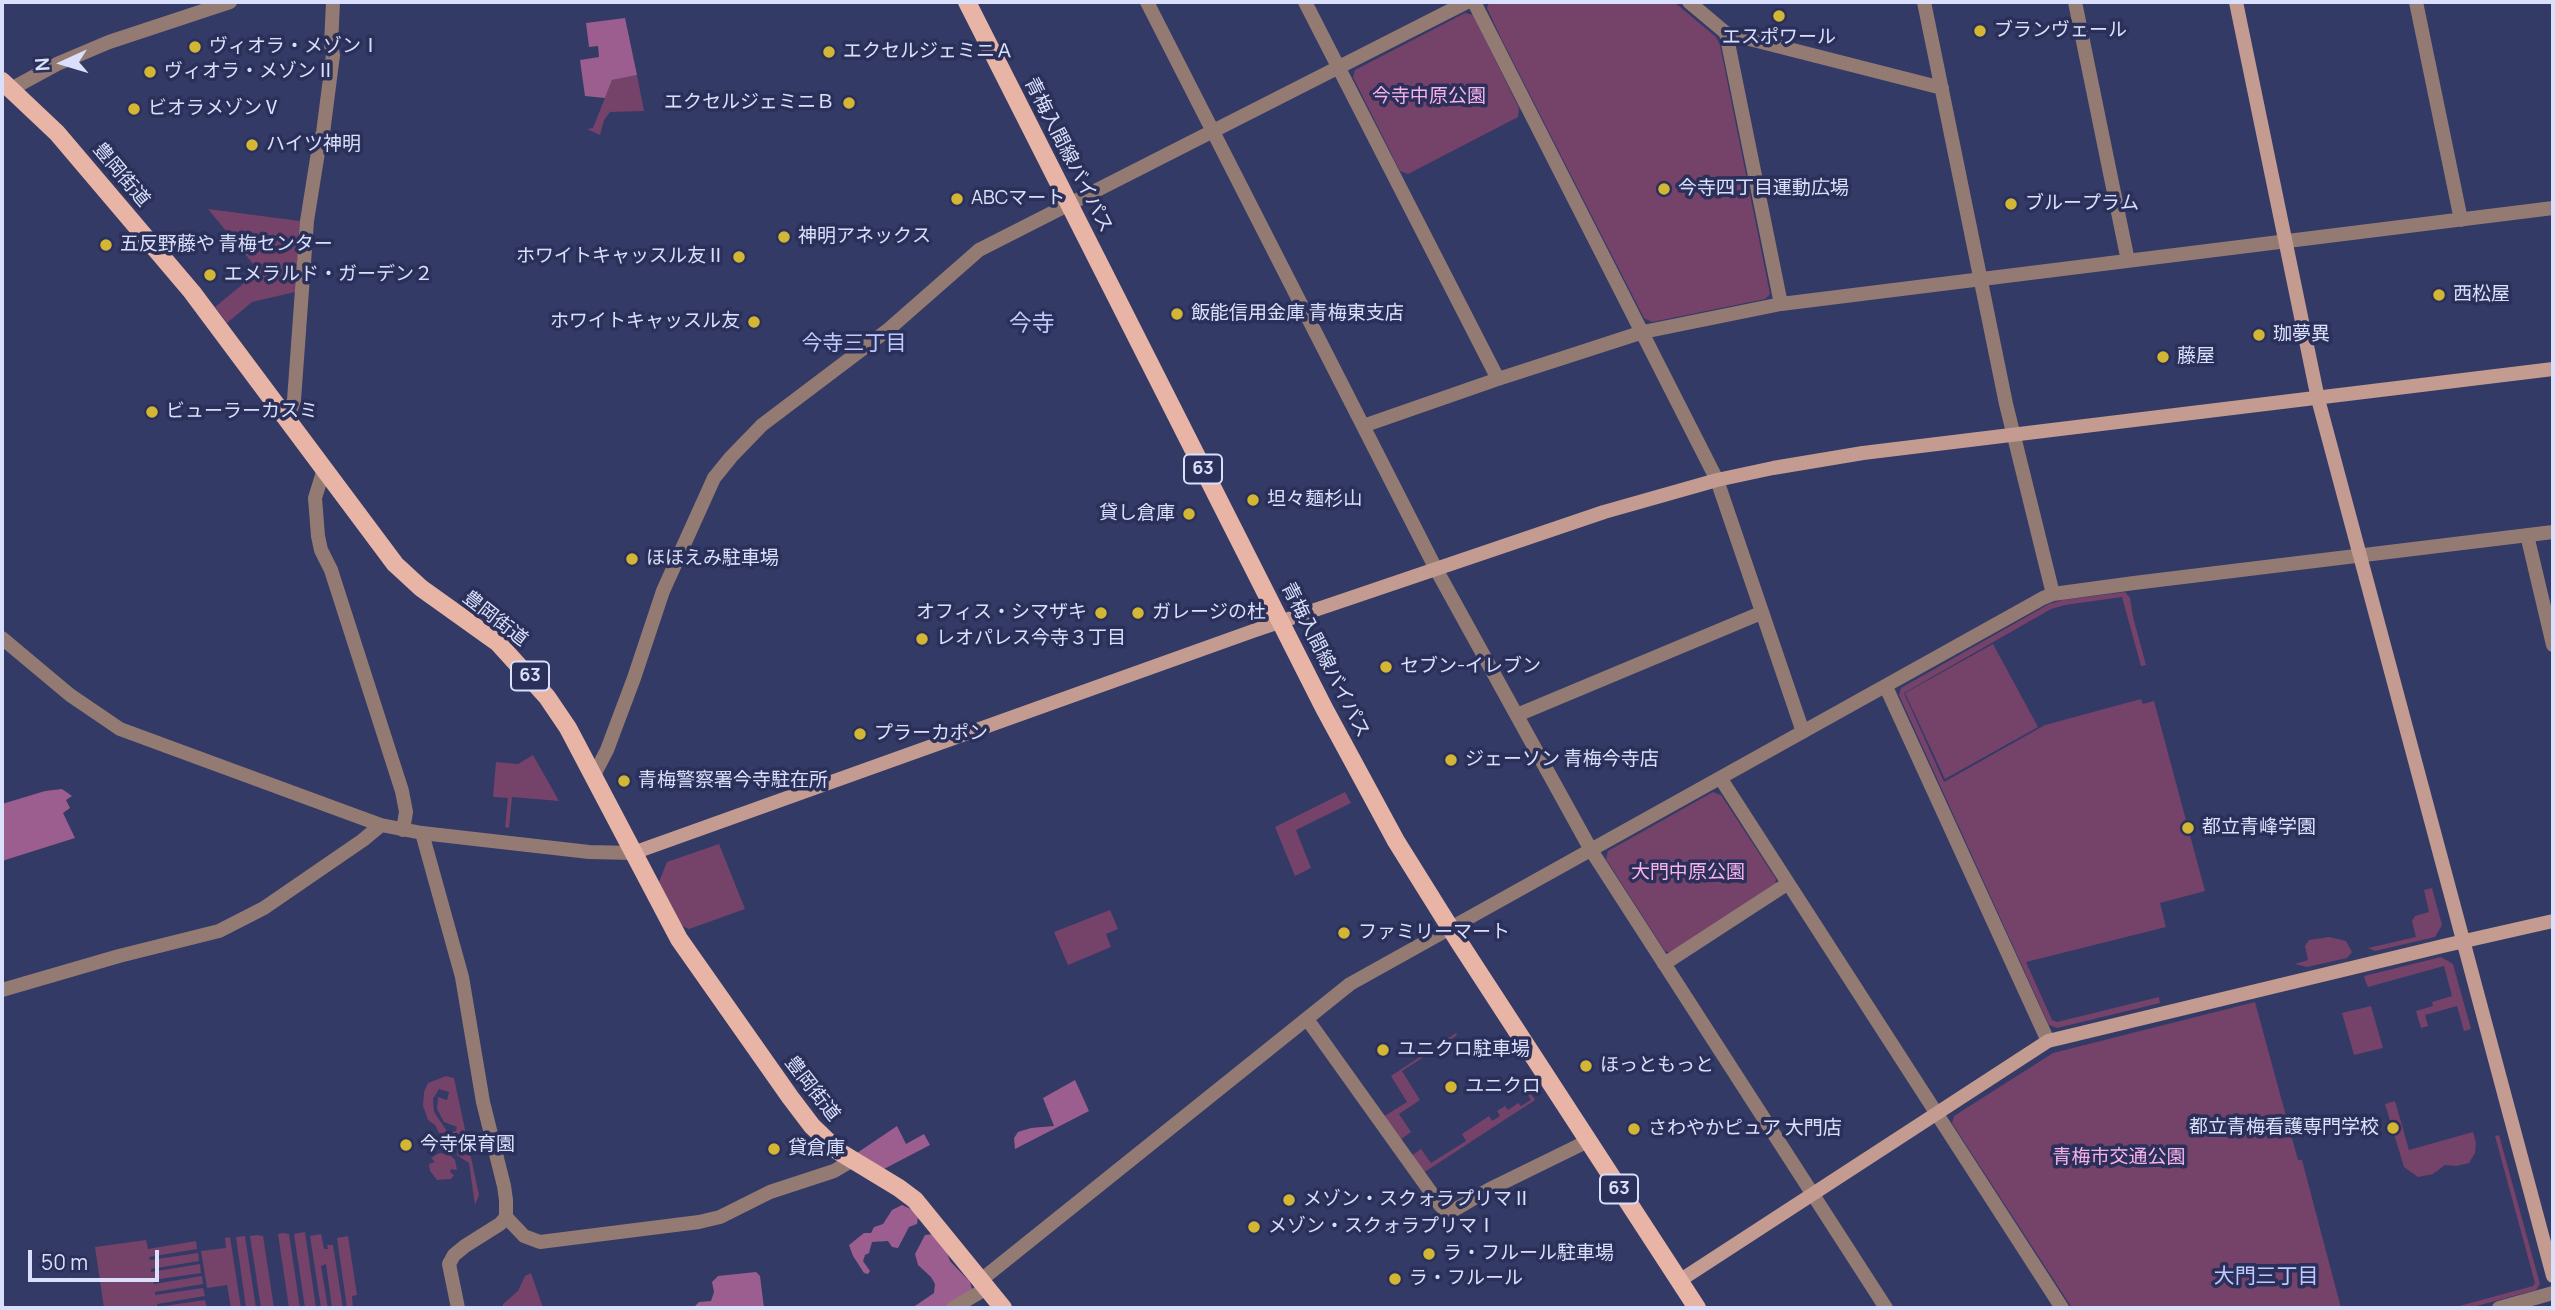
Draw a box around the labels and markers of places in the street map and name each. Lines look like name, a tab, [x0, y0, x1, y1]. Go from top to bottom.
marker: エスポワール	[1771, 8, 1787, 24]
place label: ブランヴェール	[1994, 20, 2127, 42]
marker: ブランヴェール	[1972, 23, 1988, 39]
place label: エスポワール	[1722, 27, 1836, 49]
place label: ヴィオラ・メゾンⅠ	[209, 36, 380, 58]
marker: ヴィオラ・メゾンⅠ	[187, 39, 203, 55]
place label: エクセルジェミニＡ	[843, 41, 1014, 63]
marker: エクセルジェミニＡ	[821, 44, 837, 60]
place label: ヴィオラ・メゾンⅡ	[164, 61, 335, 83]
marker: ヴィオラ・メゾンⅡ	[142, 64, 158, 80]
place label: エクセルジェミニＢ	[664, 92, 835, 114]
marker: エクセルジェミニＢ	[841, 95, 857, 111]
place label: ビオラメゾンⅤ	[148, 98, 281, 120]
marker: ビオラメゾンⅤ	[126, 101, 142, 117]
place label: ハイツ神明	[266, 134, 361, 156]
marker: ハイツ神明	[244, 137, 260, 153]
place label: 今寺四丁目運動広場	[1678, 178, 1849, 200]
marker: 今寺四丁目運動広場	[1656, 181, 1672, 197]
place label: ABCマート	[971, 188, 1065, 210]
marker: ABCマート	[949, 191, 965, 207]
place label: ブループラム	[2025, 193, 2139, 215]
marker: ブループラム	[2003, 196, 2019, 212]
place label: 神明アネックス	[798, 226, 931, 248]
marker: 神明アネックス	[776, 229, 792, 245]
place label: 五反野藤や 青梅センター	[120, 234, 333, 256]
marker: 五反野藤や 青梅センター	[98, 237, 114, 253]
place label: ホワイトキャッスル友Ⅱ	[516, 246, 725, 268]
marker: ホワイトキャッスル友Ⅱ	[731, 249, 747, 265]
place label: エメラルド・ガーデン２	[224, 264, 433, 286]
marker: エメラルド・ガーデン２	[202, 267, 218, 283]
place label: 西松屋	[2453, 284, 2510, 306]
marker: 西松屋	[2431, 287, 2447, 303]
place label: 飯能信用金庫 青梅東支店	[1191, 303, 1404, 325]
marker: 飯能信用金庫 青梅東支店	[1169, 306, 1185, 322]
place label: ホワイトキャッスル友	[550, 311, 740, 333]
marker: ホワイトキャッスル友	[746, 314, 762, 330]
place label: 珈夢異	[2273, 324, 2330, 346]
marker: 珈夢異	[2251, 327, 2267, 343]
place label: 藤屋	[2177, 346, 2215, 368]
marker: 藤屋	[2155, 349, 2171, 365]
place label: ビューラーカスミ	[166, 401, 318, 423]
marker: ビューラーカスミ	[144, 404, 160, 420]
place label: 坦々麺杉山	[1267, 489, 1362, 511]
marker: 坦々麺杉山	[1245, 492, 1261, 508]
place label: 貸し倉庫	[1099, 503, 1175, 525]
marker: 貸し倉庫	[1181, 506, 1197, 522]
place label: ほほえみ駐車場	[646, 548, 779, 570]
marker: ほほえみ駐車場	[624, 551, 640, 567]
place label: オフィス・シマザキ	[916, 602, 1087, 624]
place label: ガレージの杜	[1152, 602, 1266, 624]
marker: オフィス・シマザキ	[1093, 605, 1109, 621]
marker: ガレージの杜	[1130, 605, 1146, 621]
place label: レオパレス今寺３丁目	[936, 628, 1126, 650]
marker: レオパレス今寺３丁目	[914, 631, 930, 647]
place label: セブン-イレブン	[1400, 656, 1541, 678]
marker: セブン-イレブン	[1378, 659, 1394, 675]
place label: プラーカポン	[874, 723, 988, 745]
marker: プラーカポン	[852, 726, 868, 742]
place label: ジェーソン 青梅今寺店	[1465, 749, 1659, 771]
marker: ジェーソン 青梅今寺店	[1443, 752, 1459, 768]
place label: 青梅警察署今寺駐在所	[638, 770, 828, 792]
marker: 青梅警察署今寺駐在所	[616, 773, 632, 789]
place label: 都立青峰学園	[2202, 817, 2316, 839]
marker: 都立青峰学園	[2180, 820, 2196, 836]
place label: ファミリーマート	[1358, 922, 1510, 944]
marker: ファミリーマート	[1336, 925, 1352, 941]
place label: ユニクロ駐車場	[1397, 1039, 1530, 1061]
marker: ユニクロ駐車場	[1375, 1042, 1391, 1058]
place label: ほっともっと	[1600, 1055, 1714, 1077]
marker: ほっともっと	[1578, 1058, 1594, 1074]
place label: ユニクロ	[1465, 1076, 1541, 1098]
marker: ユニクロ	[1443, 1079, 1459, 1095]
place label: 都立青梅看護専門学校	[2189, 1117, 2379, 1139]
place label: さわやかピュア 大門店	[1648, 1118, 1842, 1140]
marker: 都立青梅看護専門学校	[2385, 1120, 2401, 1136]
marker: さわやかピュア 大門店	[1626, 1121, 1642, 1137]
place label: 今寺保育園	[420, 1134, 515, 1156]
marker: 今寺保育園	[398, 1137, 414, 1153]
place label: 貸倉庫	[788, 1138, 845, 1160]
marker: 貸倉庫	[766, 1141, 782, 1157]
place label: メゾン・スクォラプリマⅡ	[1303, 1189, 1531, 1211]
marker: メゾン・スクォラプリマⅡ	[1281, 1192, 1297, 1208]
place label: メゾン・スクォラプリマⅠ	[1268, 1216, 1496, 1238]
marker: メゾン・スクォラプリマⅠ	[1246, 1219, 1262, 1235]
place label: ラ・フルール駐車場	[1443, 1243, 1614, 1265]
marker: ラ・フルール駐車場	[1421, 1246, 1437, 1262]
place label: ラ・フルール	[1409, 1268, 1523, 1290]
marker: ラ・フルール	[1387, 1271, 1403, 1287]

